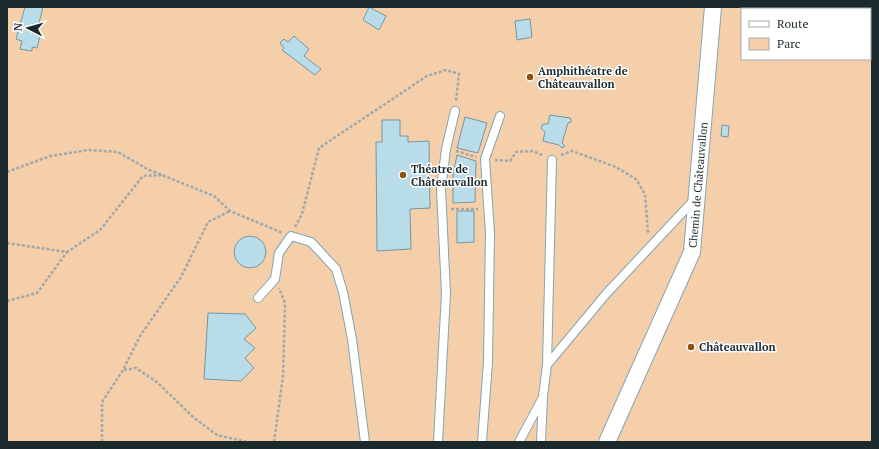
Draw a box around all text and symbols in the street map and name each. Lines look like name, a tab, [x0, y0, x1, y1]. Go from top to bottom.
north arrow	[8, 8, 48, 48]
legend	[741, 8, 871, 60]
text: Route	[777, 16, 808, 31]
text: N	[11, 21, 26, 32]
text: Parc	[777, 36, 801, 51]
place label: Amphithéatre de Châteauvallon	[538, 64, 628, 91]
marker: Amphithéatre de Châteauvallon	[525, 72, 535, 82]
street label: Chemin de Châteauvallon	[686, 121, 711, 249]
place label: Théatre de Châteauvallon	[411, 162, 488, 189]
marker: Théatre de Châteauvallon	[398, 170, 408, 180]
place label: Châteauvallon	[699, 340, 776, 354]
marker: Châteauvallon	[686, 342, 696, 352]

